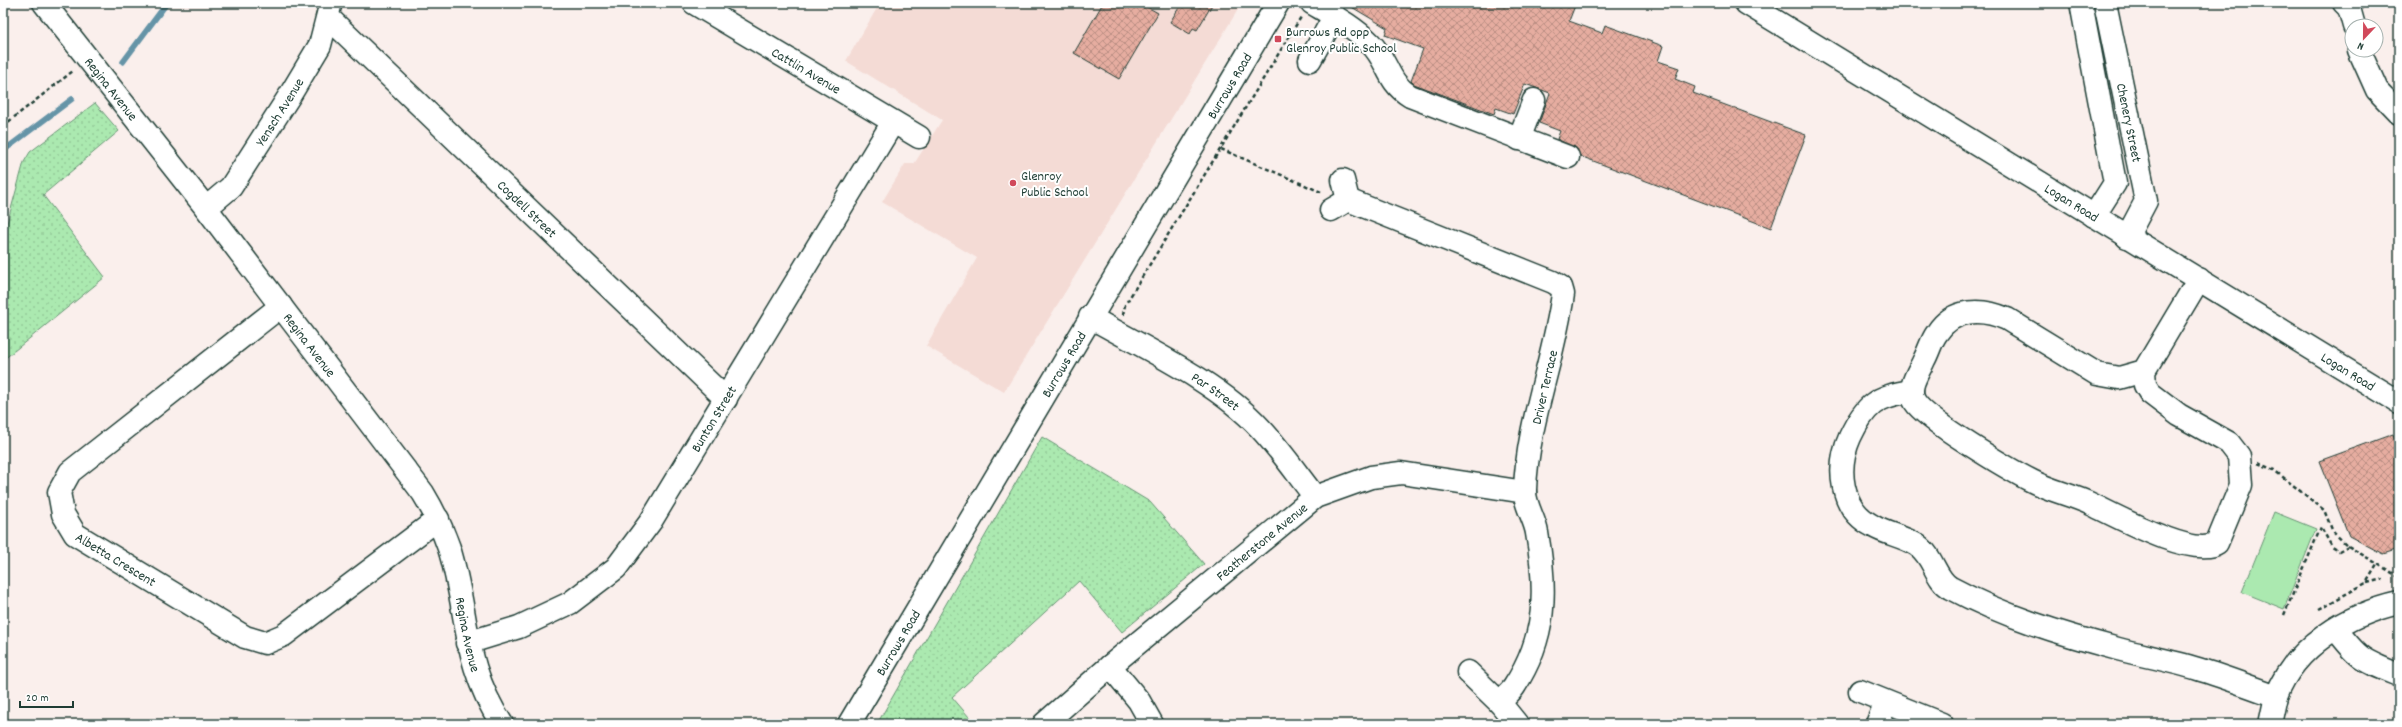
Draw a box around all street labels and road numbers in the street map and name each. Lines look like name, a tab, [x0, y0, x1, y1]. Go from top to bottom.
street label: Cattlin Avenue	[767, 43, 844, 100]
street label: Burrows Road	[1203, 50, 1258, 123]
street label: Regina Avenue	[79, 54, 142, 126]
street label: Yensch Avenue	[252, 75, 310, 151]
street label: Chenery Street	[2110, 82, 2146, 164]
street label: Cogdell Street	[492, 176, 560, 243]
street label: Logan Road	[2040, 180, 2102, 228]
street label: Regina Avenue	[277, 309, 340, 382]
street label: Burrows Road	[1038, 328, 1092, 402]
street label: Driver Terrace	[1528, 348, 1564, 427]
street label: Logan Road	[2316, 348, 2378, 397]
street label: Par Street	[1187, 368, 1243, 417]
street label: Bunton Street	[687, 383, 743, 457]
street label: Featherstone Avenue	[1212, 499, 1313, 587]
street label: Albetta Crescent	[71, 528, 159, 593]
street label: Regina Avenue	[449, 596, 484, 675]
street label: Burrows Road	[872, 607, 927, 680]

